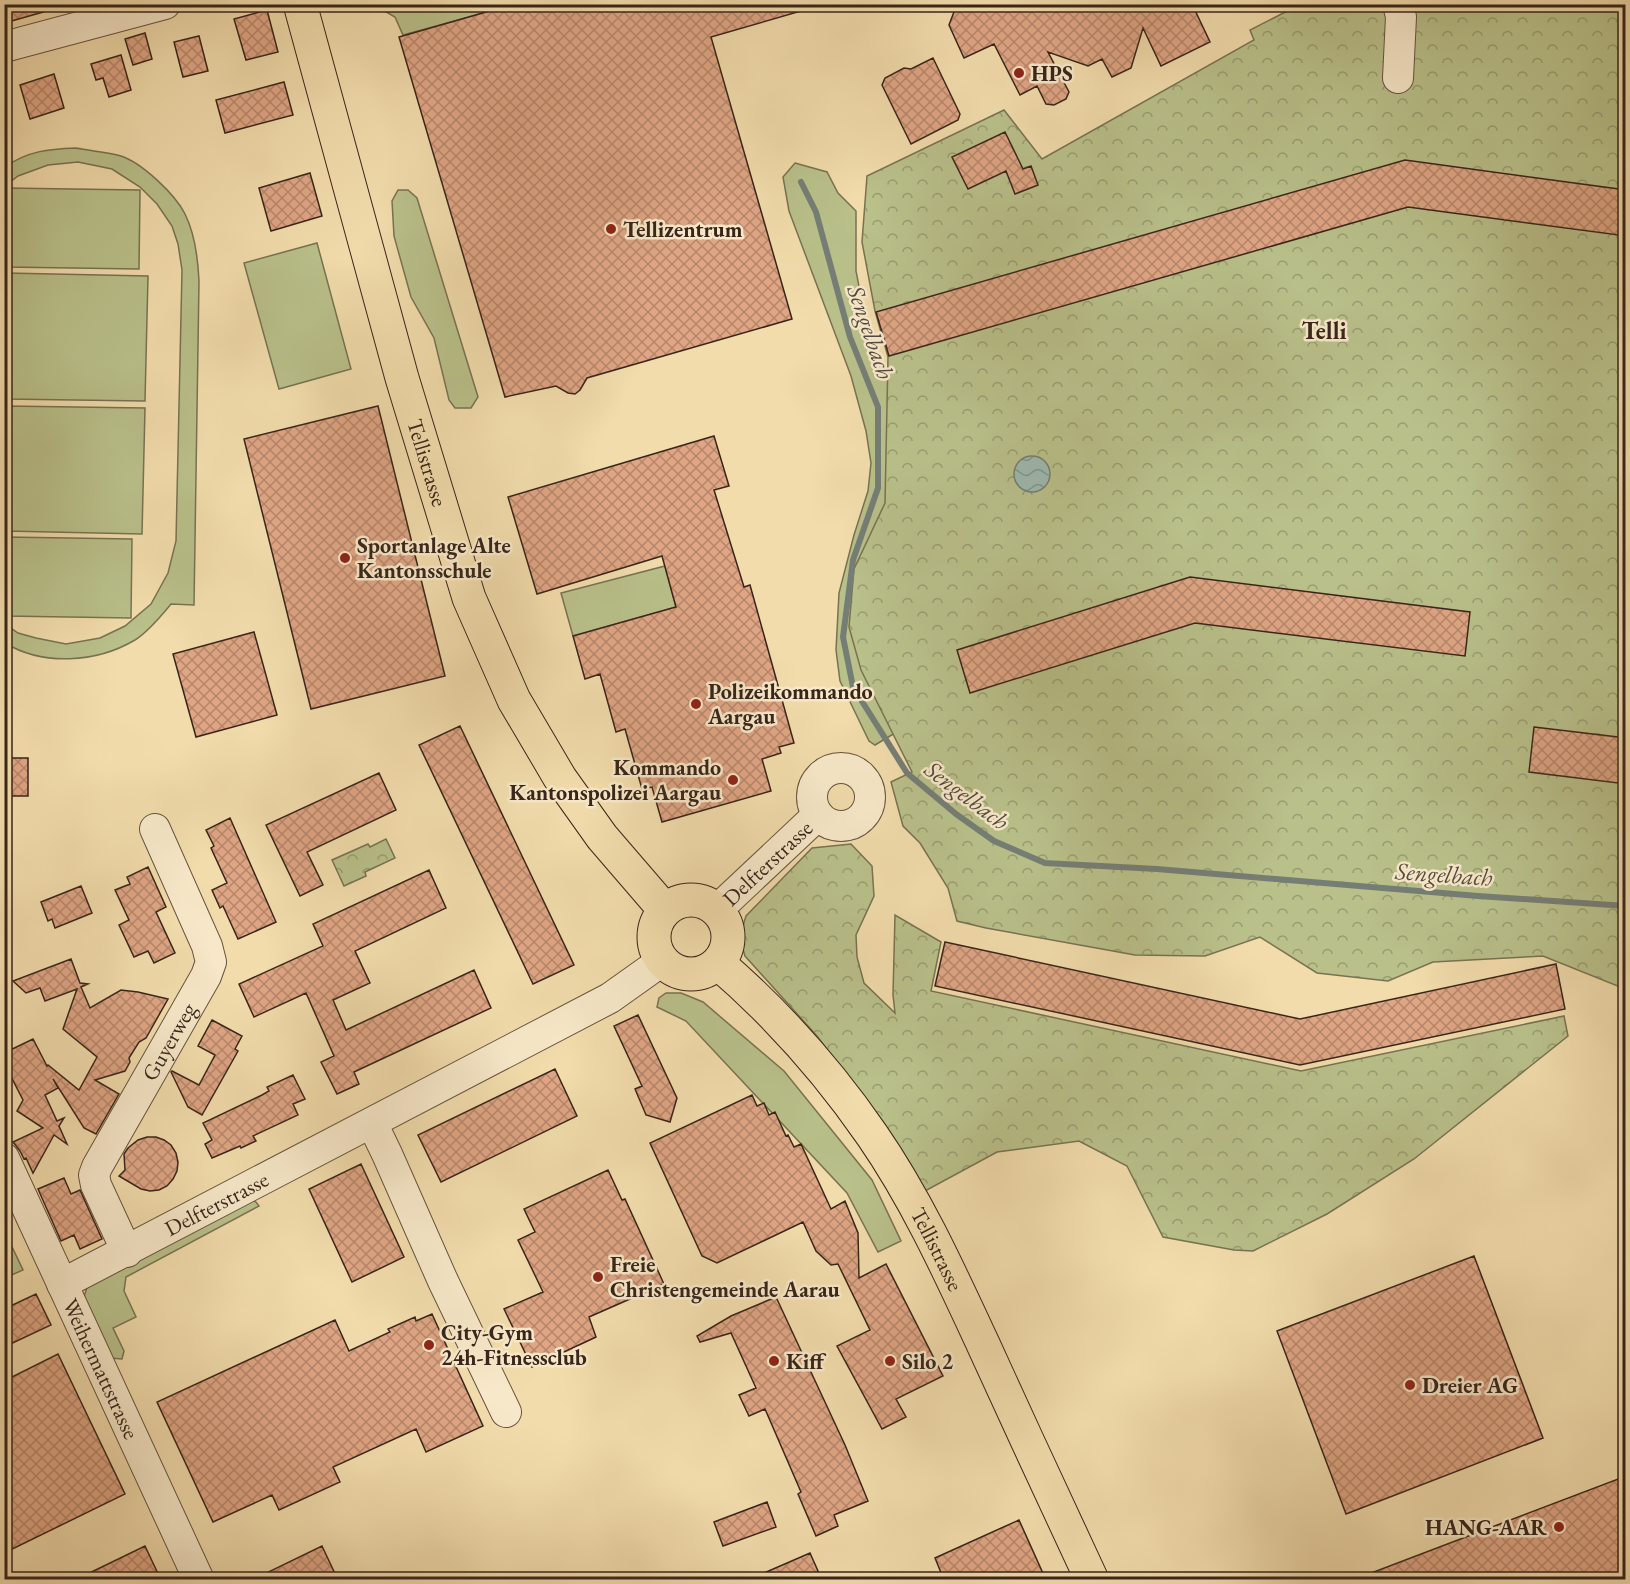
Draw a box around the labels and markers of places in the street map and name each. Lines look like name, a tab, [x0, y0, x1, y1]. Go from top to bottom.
place label: HPS	[1031, 59, 1073, 88]
marker: HPS	[1012, 66, 1026, 80]
place label: Tellizentrum	[623, 215, 743, 244]
marker: Tellizentrum	[604, 222, 618, 236]
place label: Sportanlage Alte Kantonsschule	[357, 531, 511, 585]
marker: Sportanlage Alte Kantonsschule	[338, 551, 352, 565]
place label: Polizeikommando Aargau	[707, 677, 873, 731]
marker: Polizeikommando Aargau	[689, 697, 703, 711]
place label: Kommando Kantonspolizei Aargau	[509, 753, 721, 807]
marker: Kommando Kantonspolizei Aargau	[726, 773, 740, 787]
place label: Freie Christengemeinde Aarau	[610, 1250, 840, 1304]
marker: Freie Christengemeinde Aarau	[591, 1270, 605, 1284]
place label: City-Gym 24h-Fitnessclub	[441, 1318, 587, 1372]
marker: City-Gym 24h-Fitnessclub	[422, 1338, 436, 1352]
place label: Kiff	[786, 1347, 826, 1376]
place label: Silo 2	[902, 1347, 954, 1376]
marker: Kiff	[767, 1354, 781, 1368]
marker: Silo 2	[883, 1354, 897, 1368]
place label: Dreier AG	[1422, 1371, 1518, 1400]
marker: Dreier AG	[1403, 1378, 1417, 1392]
place label: HANG-AAR	[1425, 1513, 1547, 1542]
marker: HANG-AAR	[1552, 1520, 1566, 1534]

